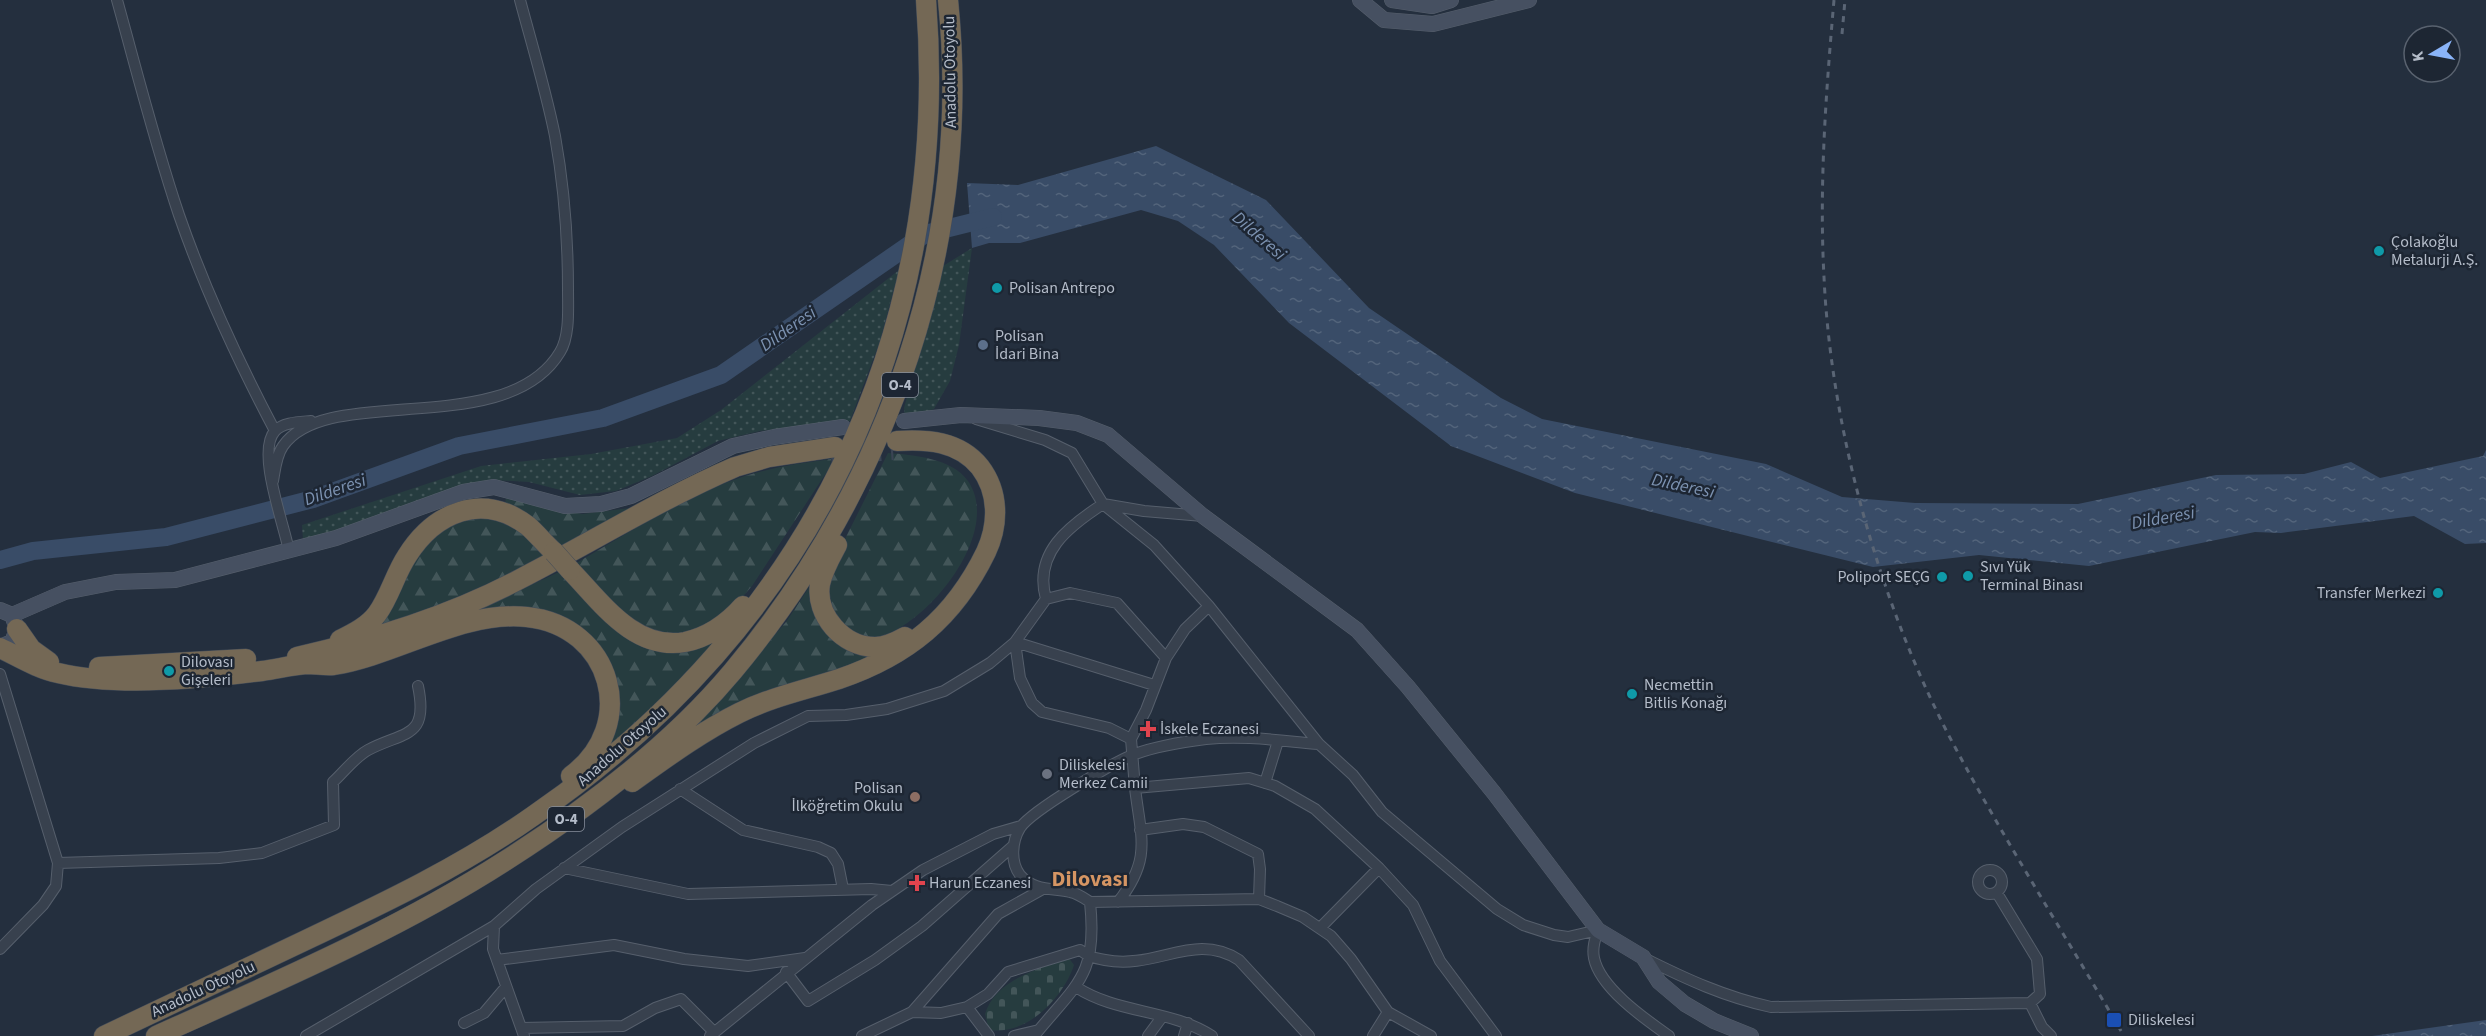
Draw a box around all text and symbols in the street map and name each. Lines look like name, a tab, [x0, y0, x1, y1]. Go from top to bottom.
street label: Anadolu Otoyolu	[938, 16, 962, 128]
north arrow	[2402, 24, 2462, 84]
text: K	[2406, 50, 2430, 63]
water label: Dilderesi	[1227, 206, 1292, 267]
place label: Çolakoğlu Metalurji A.Ş.	[2391, 231, 2478, 271]
marker: Çolakoğlu Metalurji A.Ş.	[2372, 244, 2386, 258]
place label: Polisan Antrepo	[1009, 277, 1115, 299]
marker: Polisan Antrepo	[990, 281, 1004, 295]
water label: Dilderesi	[755, 300, 822, 358]
place label: Polisan İdari Bina	[995, 325, 1059, 365]
marker: Polisan İdari Bina	[976, 338, 990, 352]
road number: O-4	[882, 373, 918, 397]
water label: Dilderesi	[1649, 467, 1718, 505]
water label: Dilderesi	[301, 468, 370, 512]
water label: Dilderesi	[2129, 500, 2197, 536]
place label: Sıvı Yük Terminal Binası	[1980, 556, 2083, 596]
place label: Poliport SEÇG	[1837, 566, 1930, 588]
marker: Sıvı Yük Terminal Binası	[1961, 569, 1975, 583]
marker: Poliport SEÇG	[1935, 570, 1949, 584]
place label: Transfer Merkezi	[2317, 582, 2426, 604]
marker: Transfer Merkezi	[2431, 586, 2445, 600]
place label: Dilovası Gişeleri	[181, 651, 233, 691]
marker: Dilovası Gişeleri	[162, 664, 176, 678]
place label: Necmettin Bitlis Konağı	[1644, 674, 1727, 714]
marker: Necmettin Bitlis Konağı	[1625, 687, 1639, 701]
street label: Anadolu Otoyolu	[572, 701, 672, 791]
place label: İskele Eczanesi	[1160, 718, 1259, 740]
marker: İskele Eczanesi	[1141, 722, 1155, 736]
place label: Diliskelesi Merkez Camii	[1059, 754, 1148, 794]
marker: Diliskelesi Merkez Camii	[1040, 767, 1054, 781]
place label: Polisan İlköğretim Okulu	[792, 777, 903, 817]
marker: Polisan İlköğretim Okulu	[908, 790, 922, 804]
road number: O-4	[548, 807, 584, 831]
district label: Dilovası	[1052, 863, 1128, 895]
place label: Harun Eczanesi	[929, 872, 1031, 894]
marker: Harun Eczanesi	[910, 876, 924, 890]
street label: Anadolu Otoyolu	[147, 955, 259, 1023]
place label: Diliskelesi	[2128, 1009, 2195, 1031]
marker: Diliskelesi	[2105, 1011, 2123, 1029]

